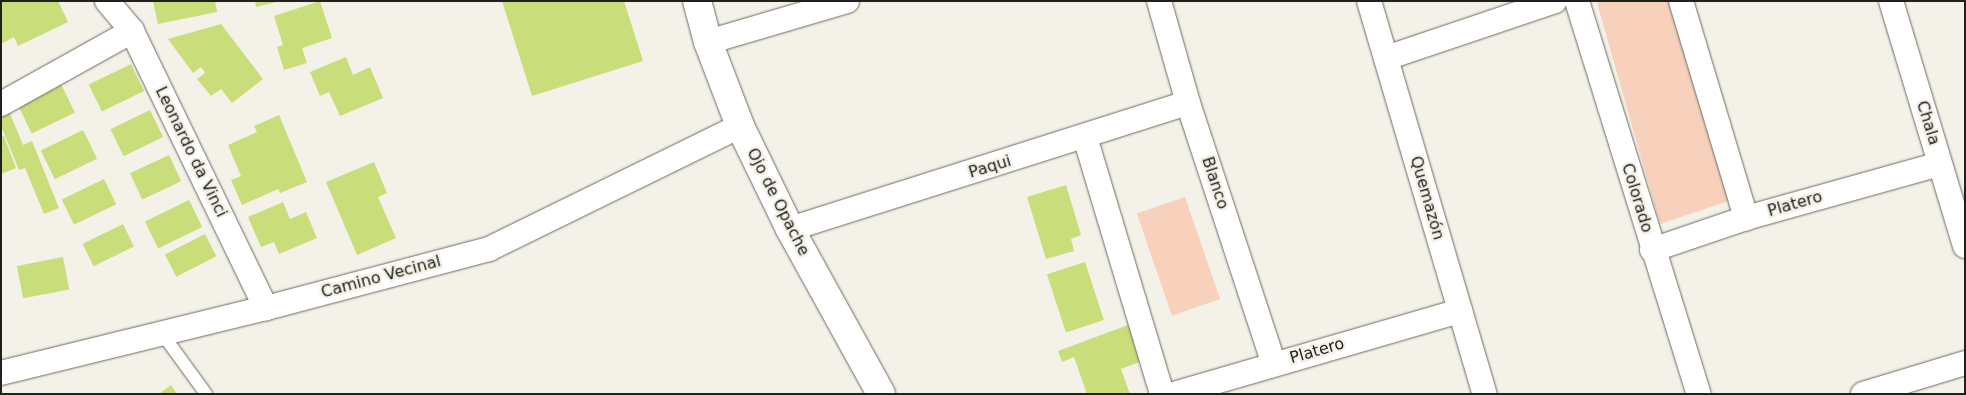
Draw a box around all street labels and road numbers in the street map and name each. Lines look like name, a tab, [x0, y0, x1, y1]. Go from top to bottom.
street label: Leonardo da Vinci	[151, 84, 231, 220]
street label: Chala	[1912, 99, 1944, 147]
street label: Ojo de Opache	[743, 145, 813, 259]
street label: Paqui	[966, 151, 1014, 183]
street label: Blanco	[1198, 154, 1232, 212]
street label: Quemazón	[1406, 154, 1448, 242]
street label: Colorado	[1617, 161, 1657, 235]
street label: Platero	[1765, 187, 1825, 221]
street label: Camino Vecinal	[319, 252, 443, 302]
street label: Platero	[1287, 334, 1347, 368]

